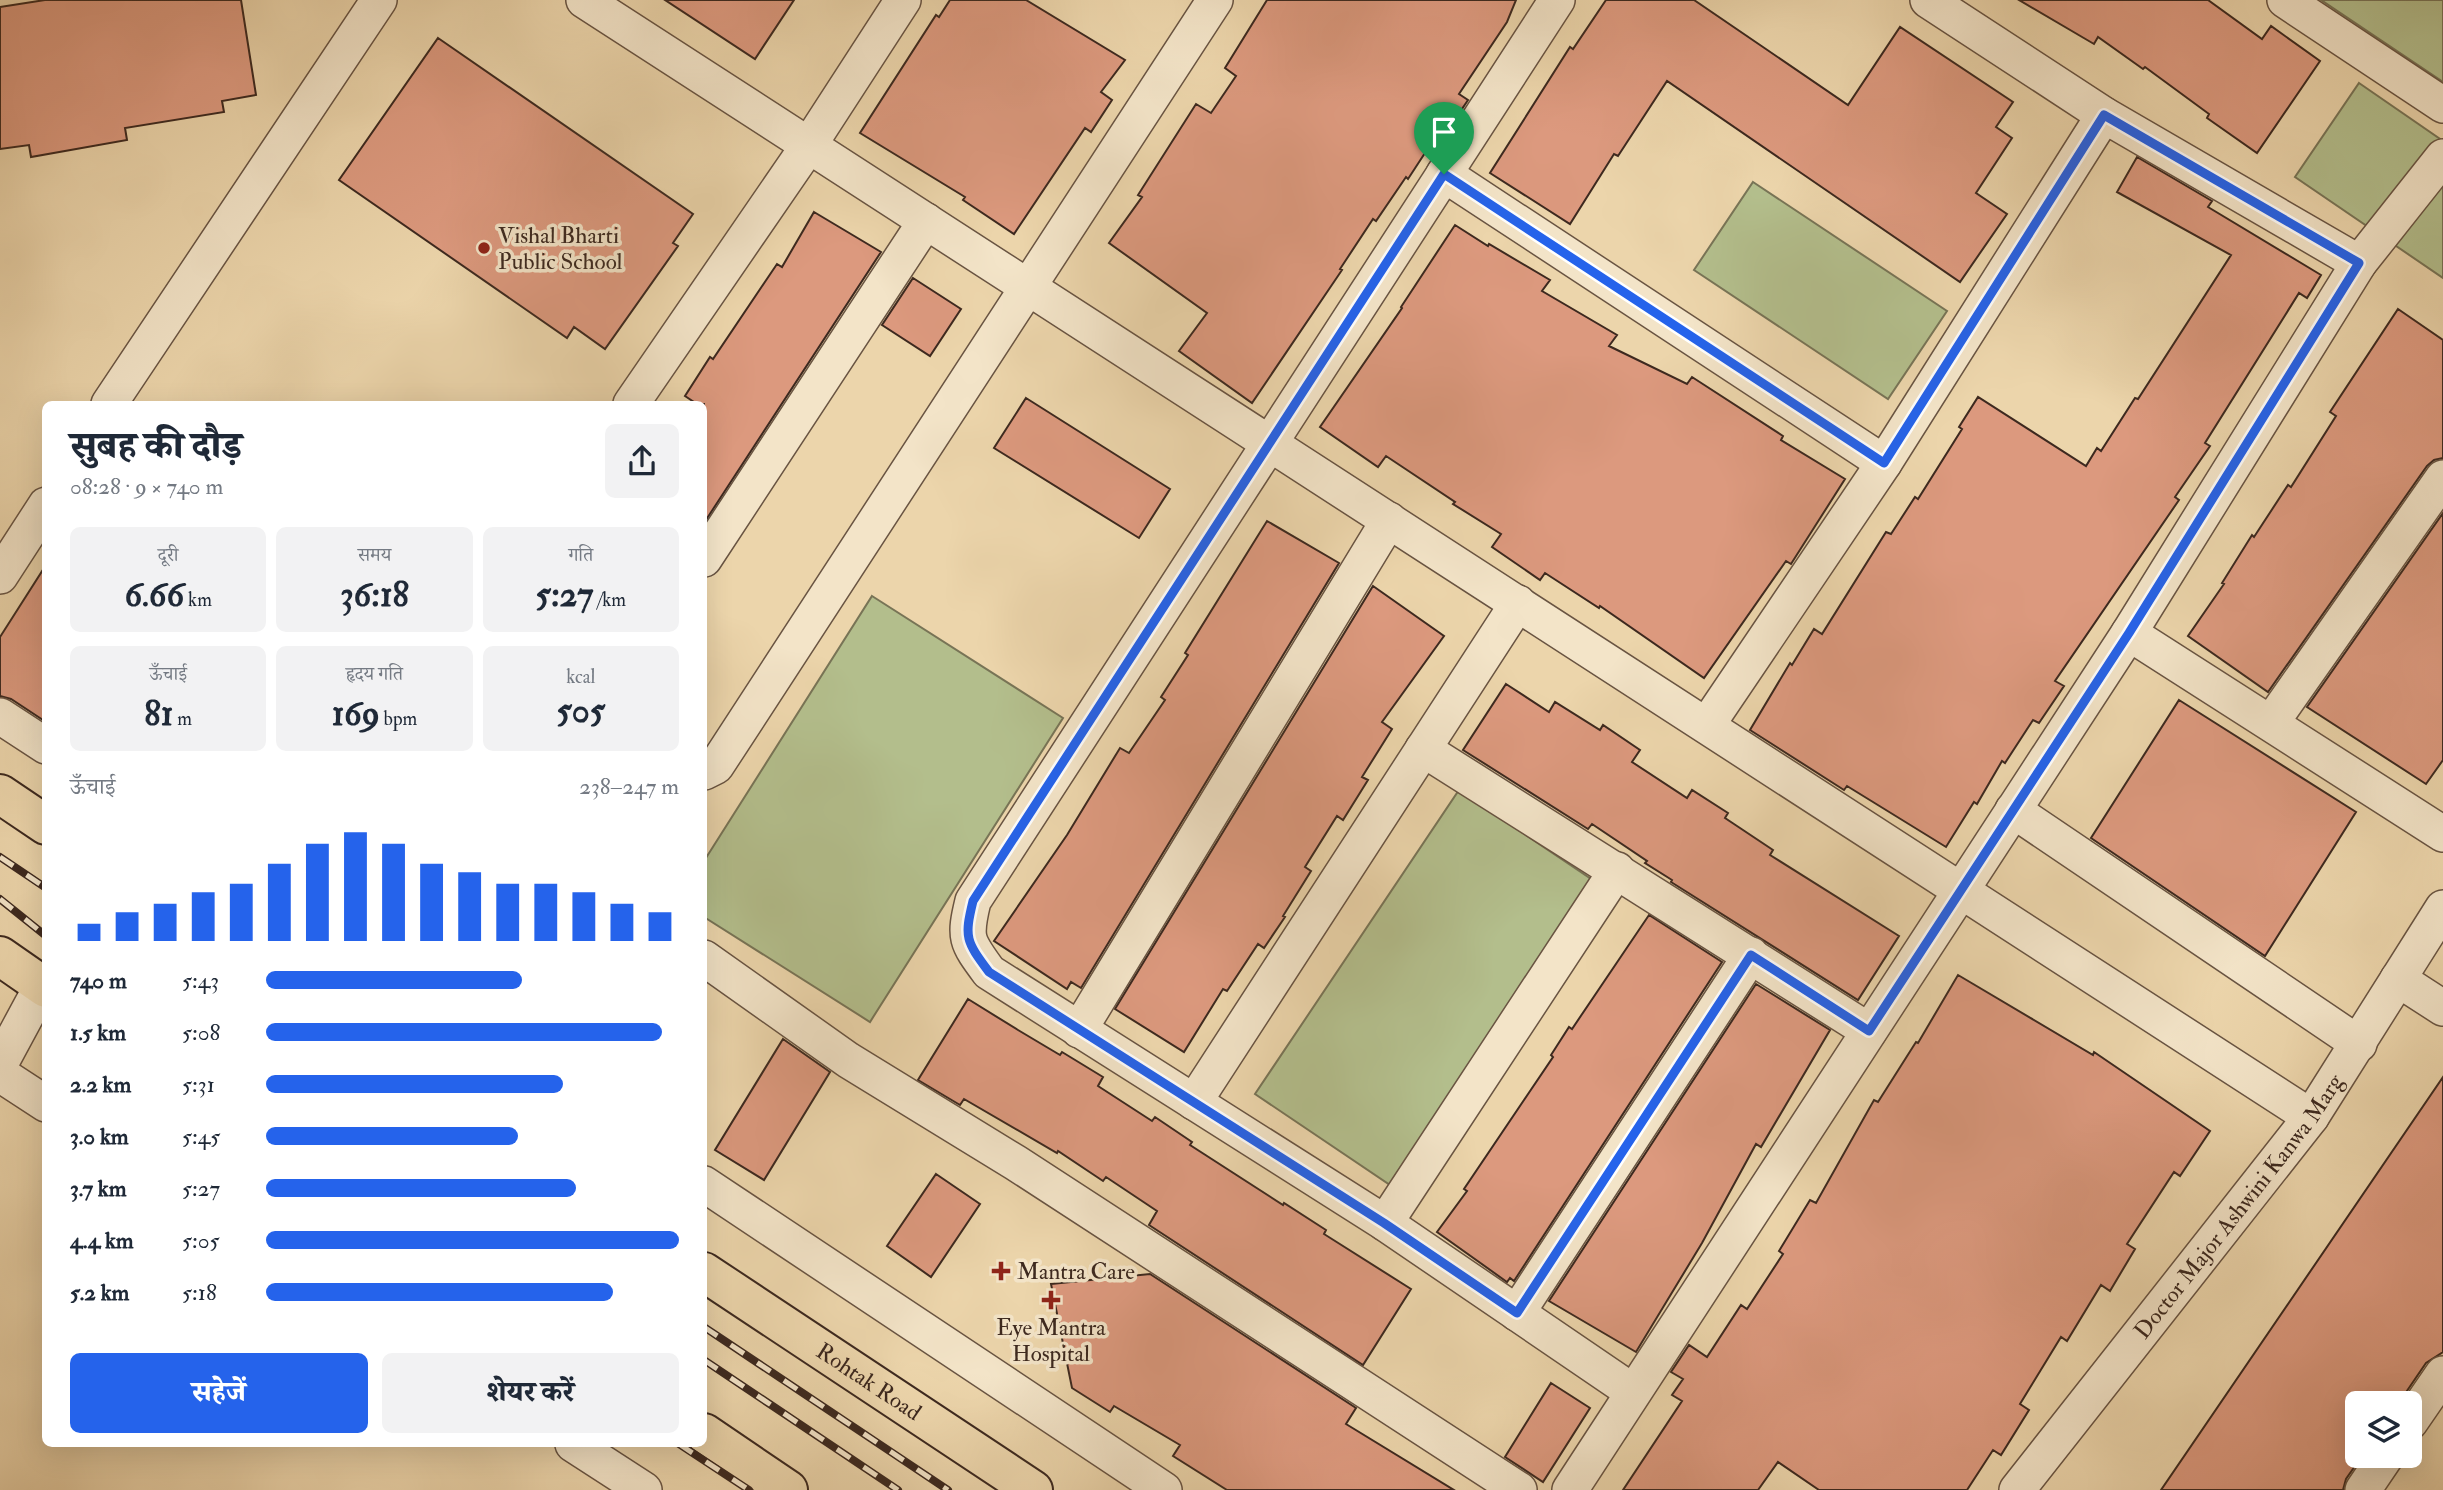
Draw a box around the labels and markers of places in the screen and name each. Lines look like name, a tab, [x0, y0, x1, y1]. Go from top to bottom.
pin	[1414, 102, 1474, 174]
place label: Vishal Bharti Public School	[498, 221, 623, 276]
marker: Vishal Bharti Public School	[476, 240, 492, 256]
place label: Mantra Care	[1017, 1257, 1135, 1286]
marker: Mantra Care	[991, 1261, 1011, 1281]
marker: Eye Mantra Hospital	[1041, 1290, 1061, 1310]
place label: Eye Mantra Hospital	[996, 1313, 1106, 1369]

